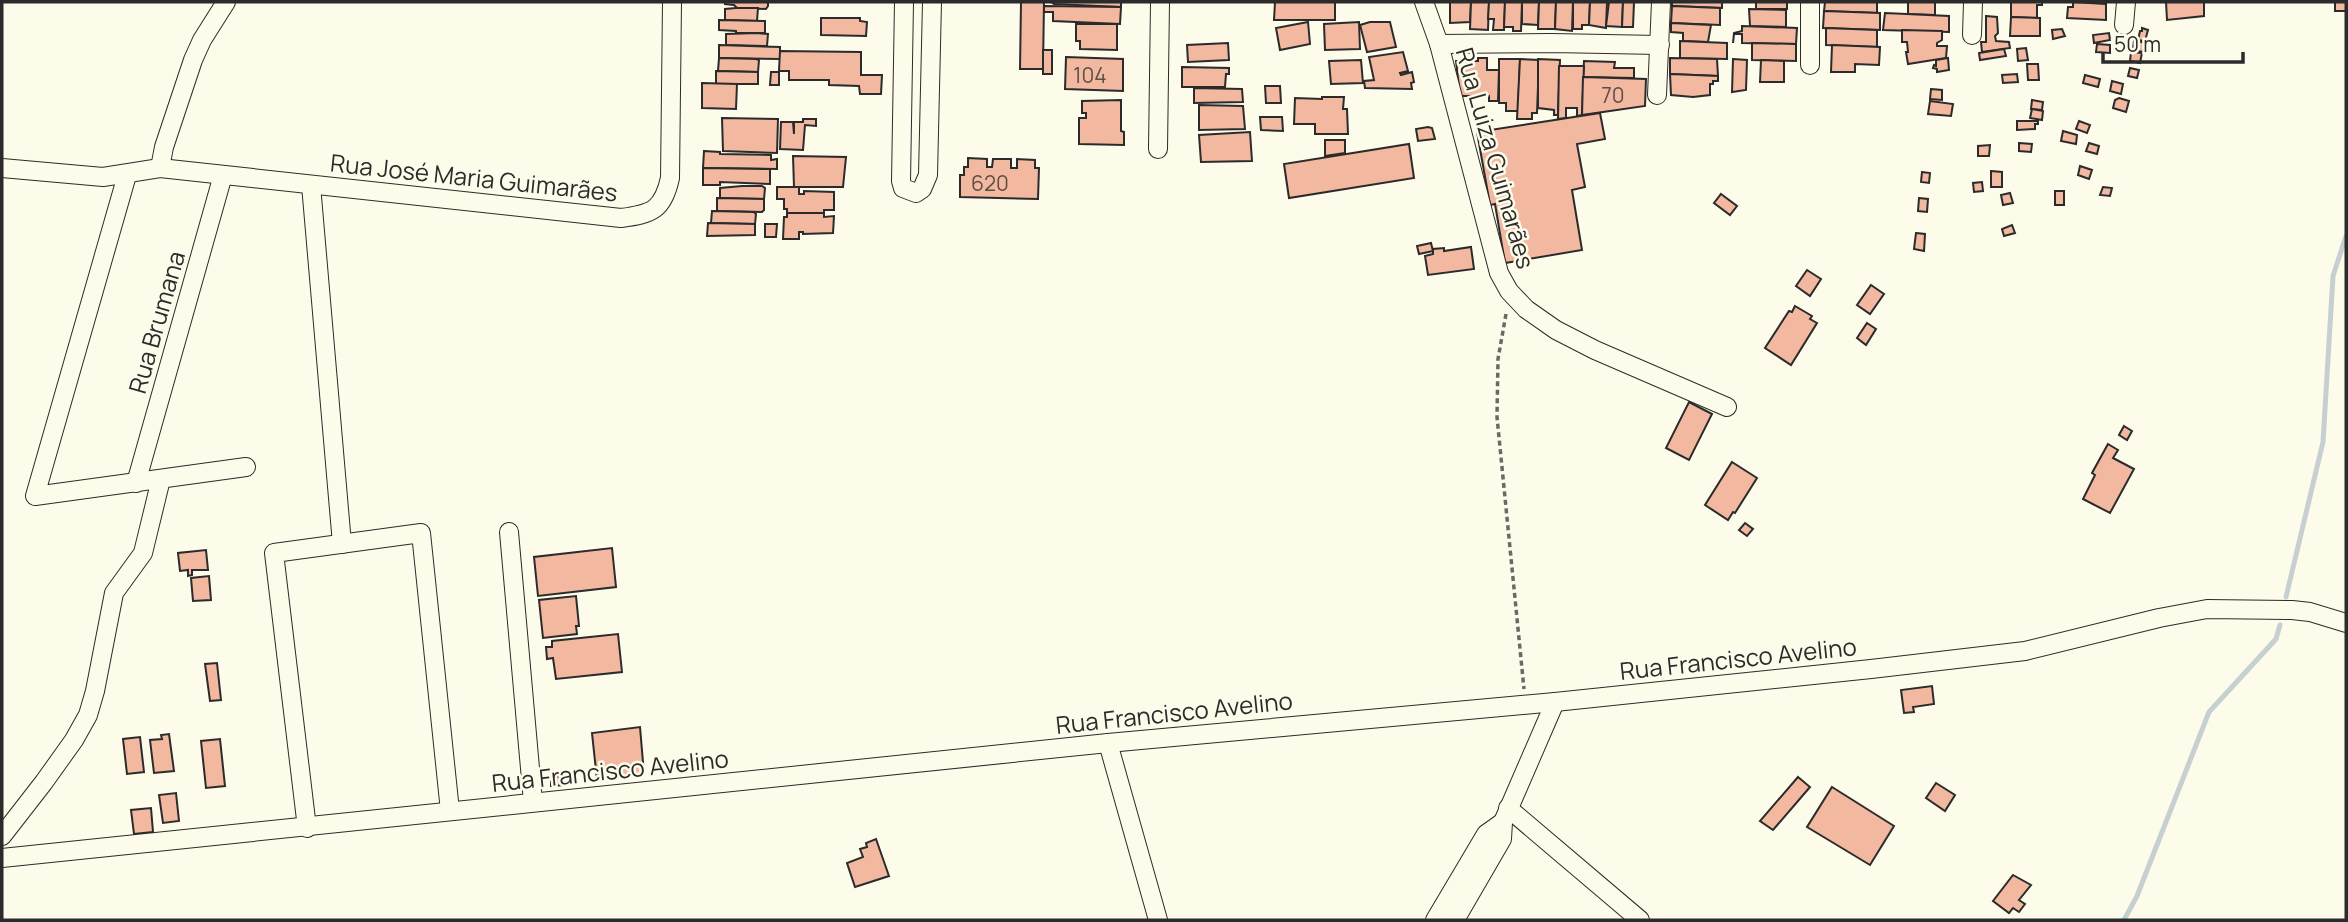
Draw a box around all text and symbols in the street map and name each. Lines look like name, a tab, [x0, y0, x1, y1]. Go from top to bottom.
scale bar	[2103, 21, 2243, 65]
text: 50 m	[2114, 30, 2161, 58]
street label: Rua Luiza Guimarães	[1449, 44, 1543, 272]
house number: 104	[1073, 61, 1107, 89]
house number: 70	[1601, 81, 1625, 109]
street label: Rua José Maria Guimarães	[329, 146, 619, 208]
house number: 620	[971, 169, 1009, 197]
street label: Rua Brumana	[120, 247, 192, 397]
street label: Rua Francisco Avelino	[1618, 629, 1858, 687]
street label: Rua Francisco Avelino	[1054, 683, 1294, 741]
street label: Rua Francisco Avelino	[490, 741, 730, 799]

